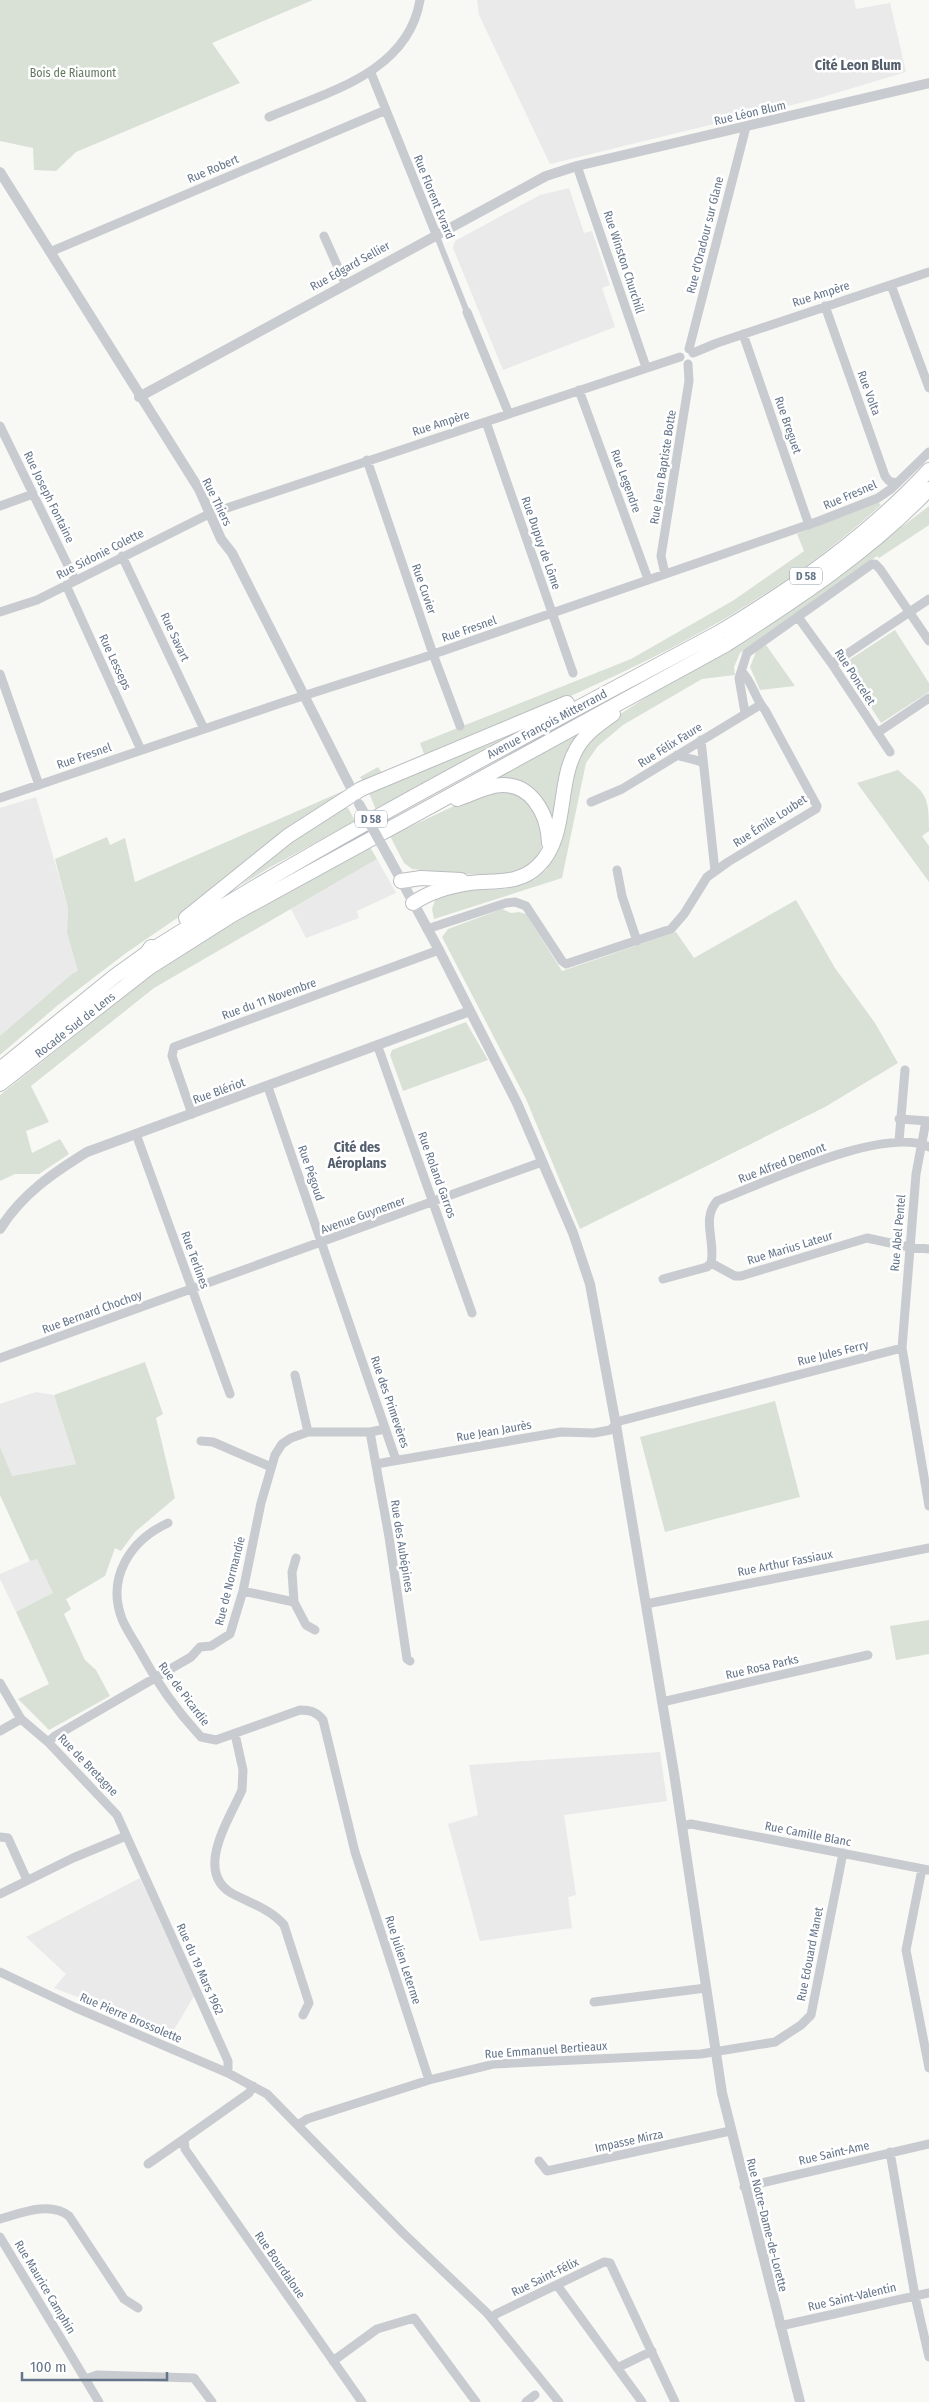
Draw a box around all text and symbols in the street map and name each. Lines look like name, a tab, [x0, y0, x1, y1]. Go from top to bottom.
district label: Cité Leon Blum	[815, 57, 901, 74]
park label: Bois de Riaumont	[30, 66, 116, 80]
street label: Rue Léon Blum	[713, 98, 787, 128]
street label: Rue Robert	[185, 152, 241, 186]
street label: Rue Florent Evrard	[411, 153, 457, 241]
street label: Rue d'Oradour sur Glane	[684, 175, 726, 295]
street label: Rue Winston Churchill	[601, 209, 647, 315]
street label: Rue Edgard Sellier	[308, 238, 393, 294]
street label: Rue Ampère	[791, 278, 851, 310]
street label: Rue Volta	[854, 369, 884, 417]
street label: Rue Breguet	[772, 395, 804, 456]
street label: Rue Ampère	[411, 407, 471, 439]
street label: Rue Jean Baptiste Botte	[647, 409, 679, 525]
street label: Rue Legendre	[608, 447, 644, 515]
street label: Rue Joseph Fontaine	[21, 449, 77, 545]
street label: Rue Thiers	[199, 476, 235, 528]
street label: Rue Fresnel	[821, 477, 879, 513]
street label: Rue Dupuy de Lôme	[519, 495, 563, 591]
street label: Rue Sidonie Colette	[54, 526, 146, 582]
street label: Rue Cuvier	[409, 562, 439, 617]
road number: D 58	[790, 568, 822, 584]
street label: Rue Savart	[158, 610, 192, 664]
street label: Rue Fresnel	[440, 613, 498, 645]
street label: Rue Lesseps	[96, 632, 134, 692]
street label: Rue Poncelet	[832, 646, 878, 708]
street label: Avenue François Mitterrand	[485, 686, 609, 762]
street label: Rue Félix Faure	[635, 720, 705, 770]
street label: Rue Fresnel	[55, 740, 113, 772]
street label: Rue Émile Loubet	[730, 791, 810, 850]
road number: D 58	[355, 811, 387, 828]
street label: Rue du 11 Novembre	[220, 975, 318, 1023]
street label: Rocade Sud de Lens	[32, 989, 118, 1061]
street label: Rue Blériot	[191, 1075, 247, 1107]
street label: Rue Roland Garros	[415, 1130, 459, 1220]
district label: Cité des Aéroplans	[327, 1139, 386, 1172]
street label: Rue Alfred Demont	[736, 1140, 828, 1186]
street label: Rue Pégoud	[295, 1143, 327, 1203]
street label: Avenue Guynemer	[319, 1193, 408, 1237]
street label: Rue Abel Pentel	[888, 1194, 908, 1272]
street label: Rue Marius Lateur	[746, 1228, 835, 1268]
street label: Rue Terlines	[178, 1229, 212, 1291]
street label: Rue Bernard Chochoy	[40, 1287, 144, 1337]
street label: Rue Jules Ferry	[796, 1337, 871, 1369]
street label: Rue des Primevères	[368, 1354, 412, 1450]
street label: Rue Jean Jaurès	[455, 1418, 533, 1444]
street label: Rue des Aubépines	[388, 1499, 416, 1593]
street label: Rue de Normandie	[212, 1535, 248, 1627]
street label: Rue Arthur Fassiaux	[736, 1547, 834, 1579]
street label: Rue Rosa Parks	[724, 1652, 800, 1682]
street label: Rue de Picardie	[155, 1659, 213, 1729]
street label: Rue de Bretagne	[55, 1731, 121, 1799]
street label: Rue Camille Blanc	[764, 1819, 852, 1849]
street label: Rue Edouard Manet	[794, 1906, 826, 2002]
street label: Rue Julien Leterme	[382, 1914, 424, 2006]
street label: Rue du 19 Mars 1962	[174, 1921, 226, 2017]
street label: Rue Pierre Brossolette	[78, 1990, 184, 2046]
street label: Rue Emmanuel Bertieaux	[484, 2039, 608, 2061]
street label: Impasse Mirza	[594, 2127, 665, 2155]
street label: Rue Saint-Ame	[797, 2138, 871, 2168]
street label: Rue Notre-Dame-de-Lorette	[744, 2157, 790, 2293]
street label: Rue Bourdaloue	[252, 2229, 308, 2301]
street label: Rue Maurice Camphin	[12, 2238, 78, 2336]
street label: Rue Saint-Félix	[509, 2254, 581, 2299]
street label: Rue Saint-Valentin	[806, 2280, 898, 2314]
scale bar	[22, 2350, 168, 2382]
text: 100 m	[30, 2358, 67, 2376]

